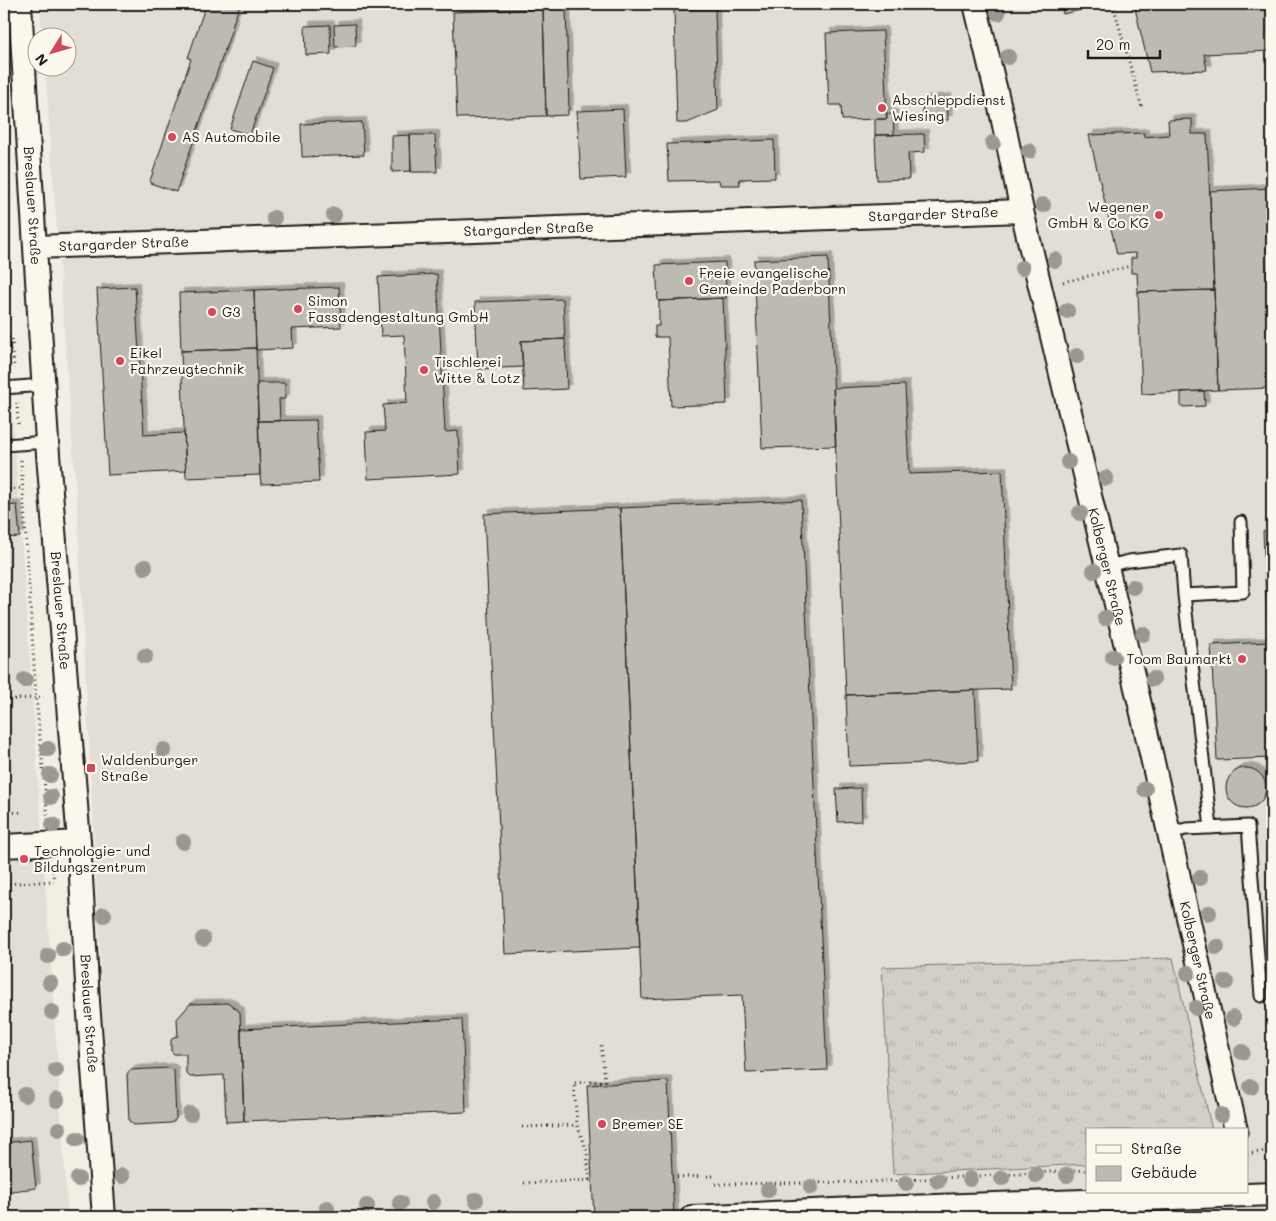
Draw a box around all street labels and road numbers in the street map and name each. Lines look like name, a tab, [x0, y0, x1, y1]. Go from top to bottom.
street label: Breslauer Straße	[20, 146, 46, 265]
street label: Stargarder Straße	[868, 202, 999, 226]
street label: Stargarder Straße	[463, 217, 594, 240]
street label: Stargarder Straße	[59, 231, 189, 255]
street label: Kolberger Straße	[1084, 506, 1131, 627]
street label: Breslauer Straße	[47, 551, 75, 671]
street label: Kolberger Straße	[1176, 899, 1221, 1021]
street label: Breslauer Straße	[76, 954, 103, 1073]

